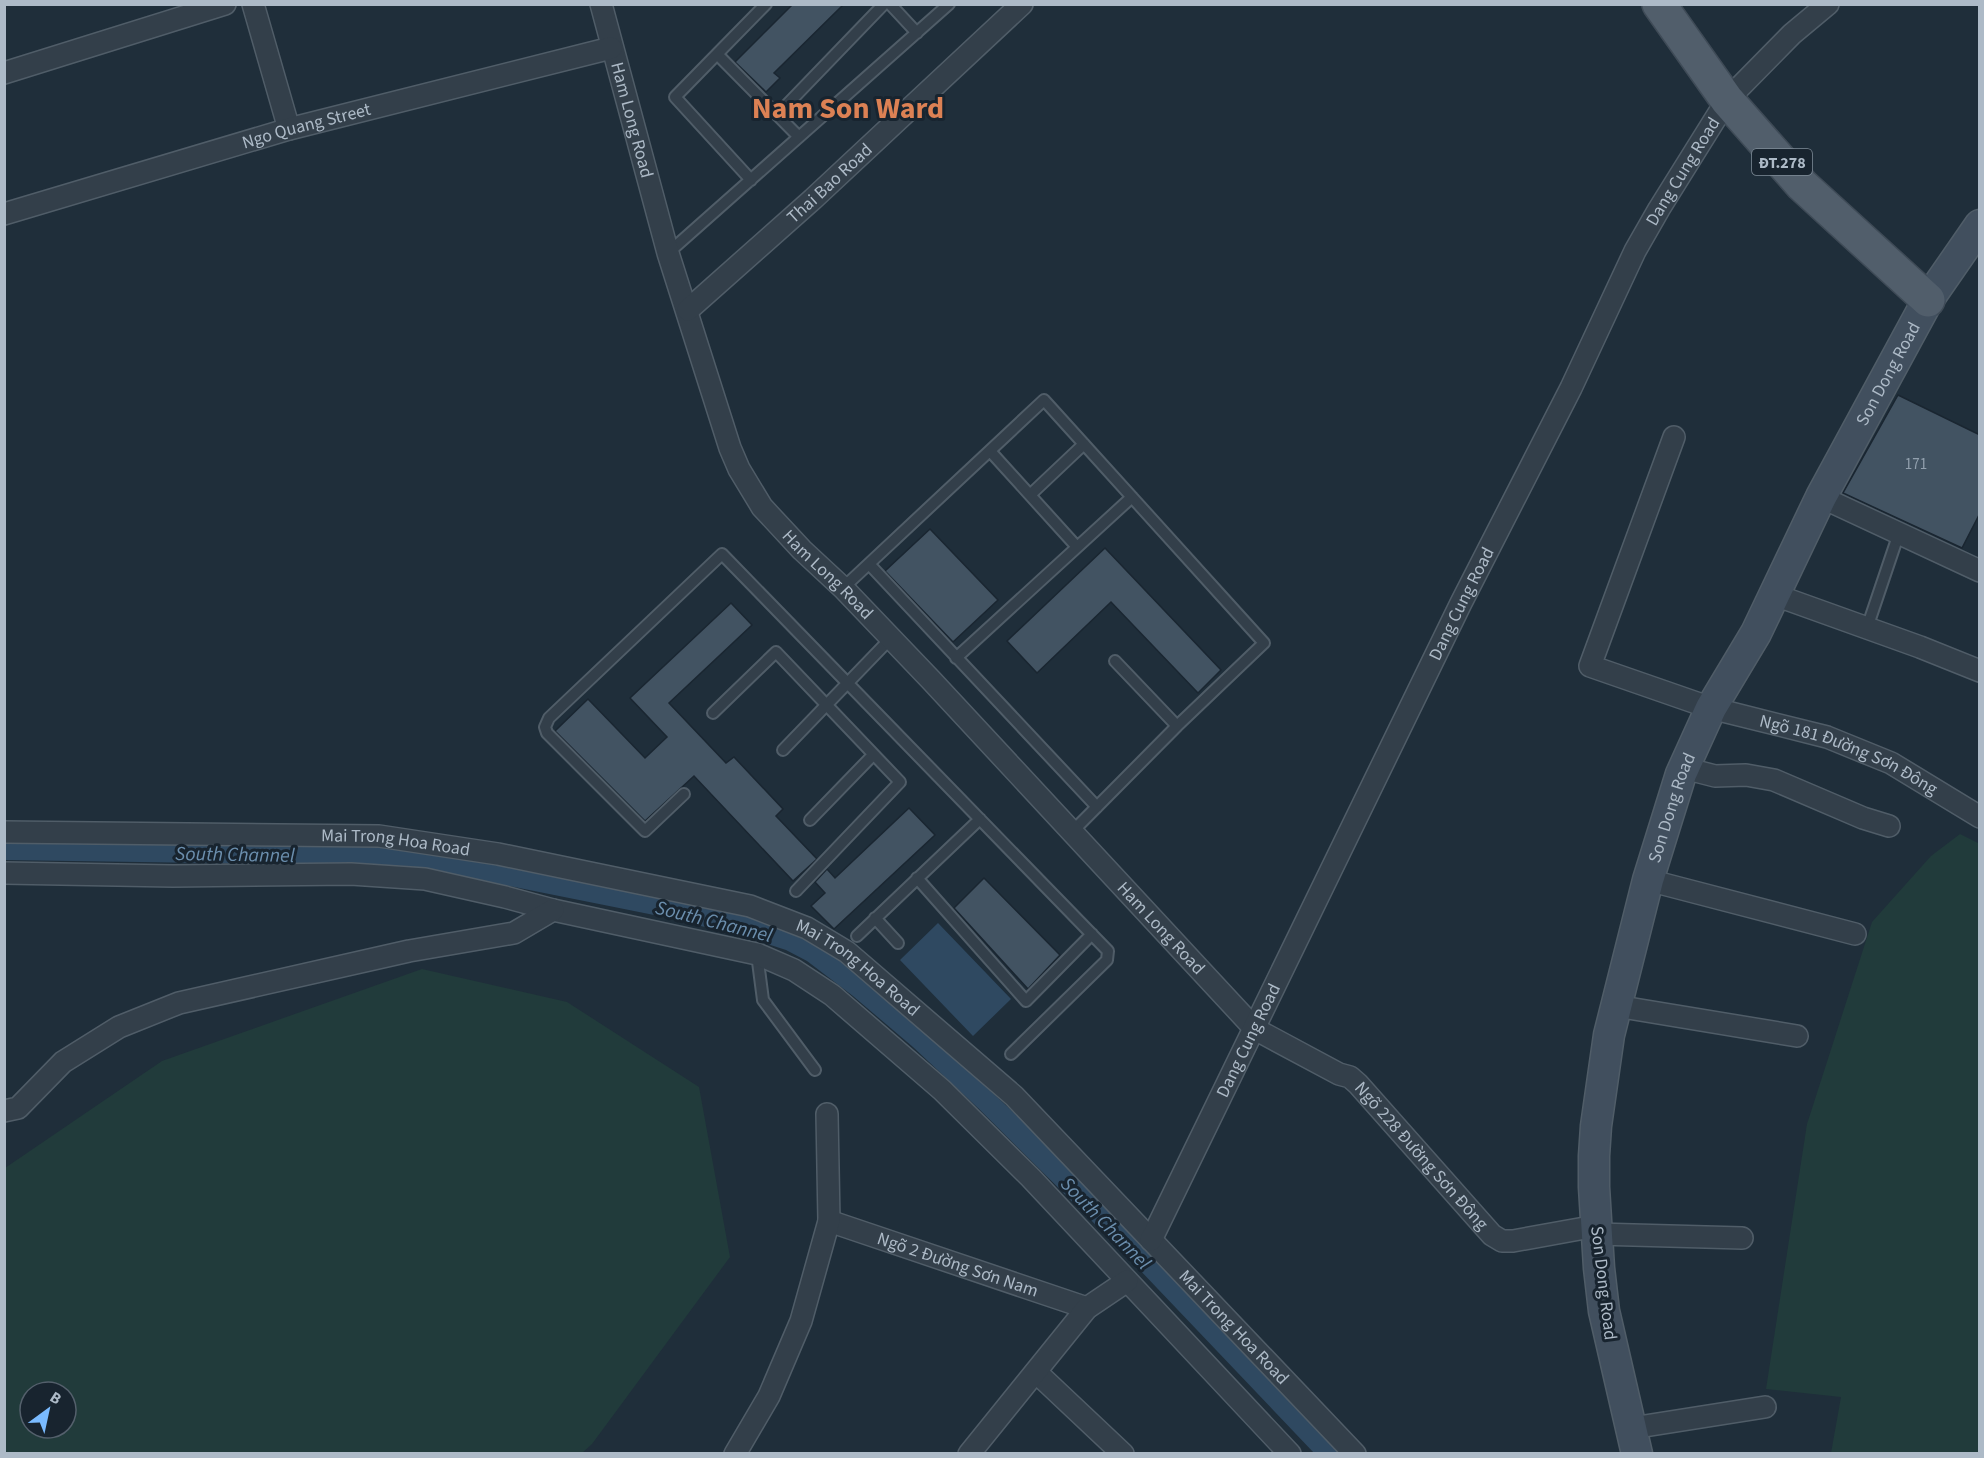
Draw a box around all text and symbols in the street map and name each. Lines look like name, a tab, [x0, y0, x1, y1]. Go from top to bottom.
street label: Ham Long Road	[604, 59, 659, 181]
district label: Nam Son Ward	[752, 87, 944, 130]
street label: Ngo Quang Street	[239, 97, 373, 155]
street label: Dang Cung Road	[1640, 112, 1726, 231]
street label: Thai Bao Road	[782, 138, 878, 230]
road number: ĐT.278	[1752, 149, 1812, 175]
street label: Son Dong Road	[1850, 318, 1927, 430]
house number: 171	[1905, 454, 1927, 475]
street label: Ham Long Road	[776, 524, 879, 625]
street label: Dang Cung Road	[1423, 543, 1501, 665]
street label: Ngõ 181 Đường Sơn Đông	[1757, 709, 1942, 801]
street label: Son Dong Road	[1642, 749, 1702, 866]
street label: Mai Trong Hoa Road	[321, 823, 472, 863]
water label: South Channel	[175, 840, 295, 870]
street label: Ham Long Road	[1111, 876, 1210, 980]
water label: South Channel	[652, 894, 775, 950]
street label: Mai Trong Hoa Road	[792, 913, 925, 1022]
street label: Dang Cung Road	[1210, 979, 1287, 1102]
street label: Ngõ 228 Đường Sơn Đông	[1349, 1076, 1494, 1236]
water label: South Channel	[1054, 1171, 1157, 1276]
street label: Son Dong Road	[1584, 1225, 1623, 1342]
street label: Ngõ 2 Đường Sơn Nam	[874, 1226, 1042, 1304]
street label: Mai Trong Hoa Road	[1173, 1264, 1294, 1390]
north arrow	[18, 1380, 78, 1440]
text: B	[46, 1386, 66, 1410]

